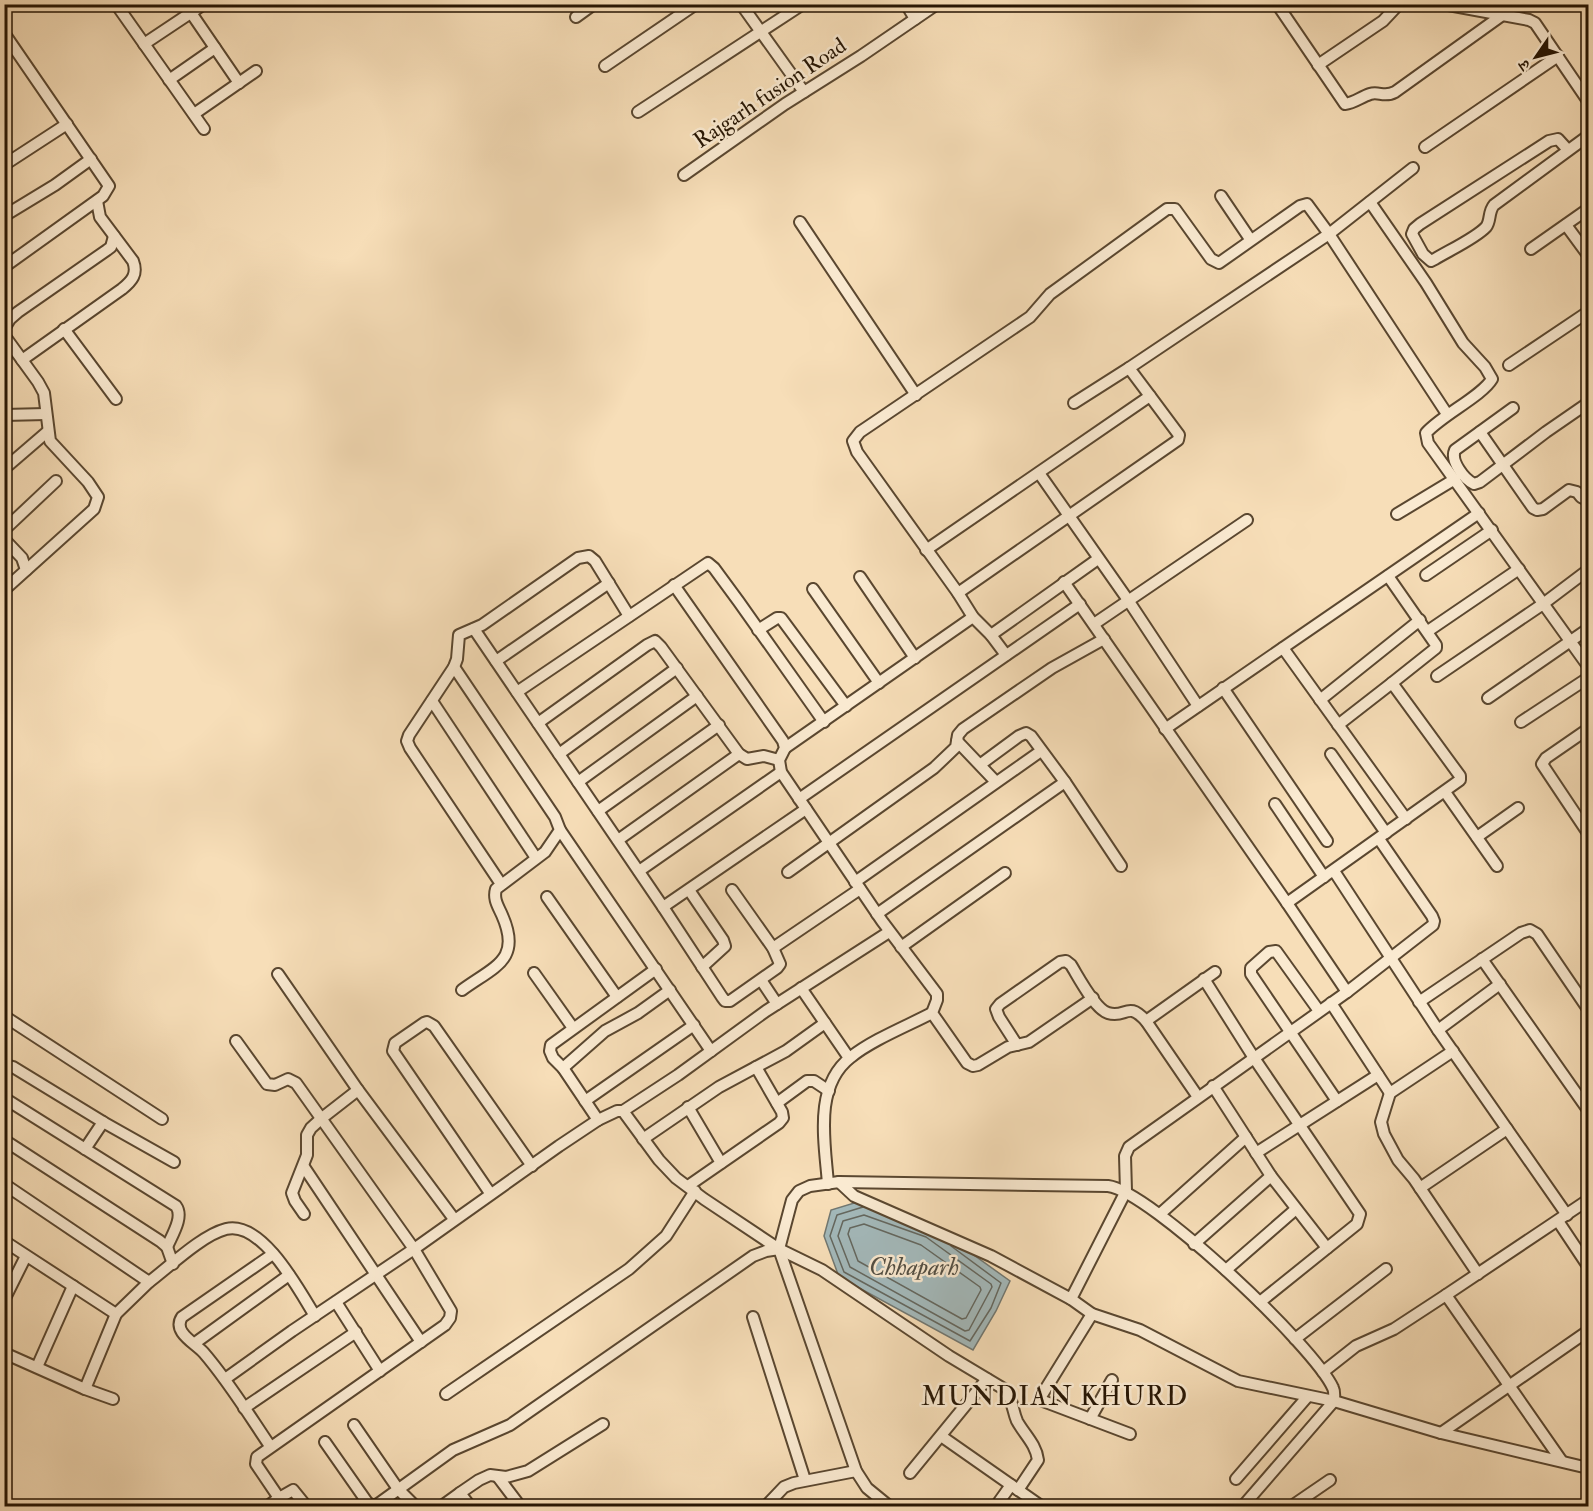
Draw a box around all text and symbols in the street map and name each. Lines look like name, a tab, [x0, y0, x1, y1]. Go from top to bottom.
north arrow	[1506, 27, 1566, 87]
street label: Rajgarh fusion Road	[688, 31, 852, 154]
text: उ	[1513, 54, 1536, 75]
water label: Chhaparh	[869, 1252, 959, 1283]
district label: MUNDIAN KHURD	[921, 1381, 1189, 1413]

